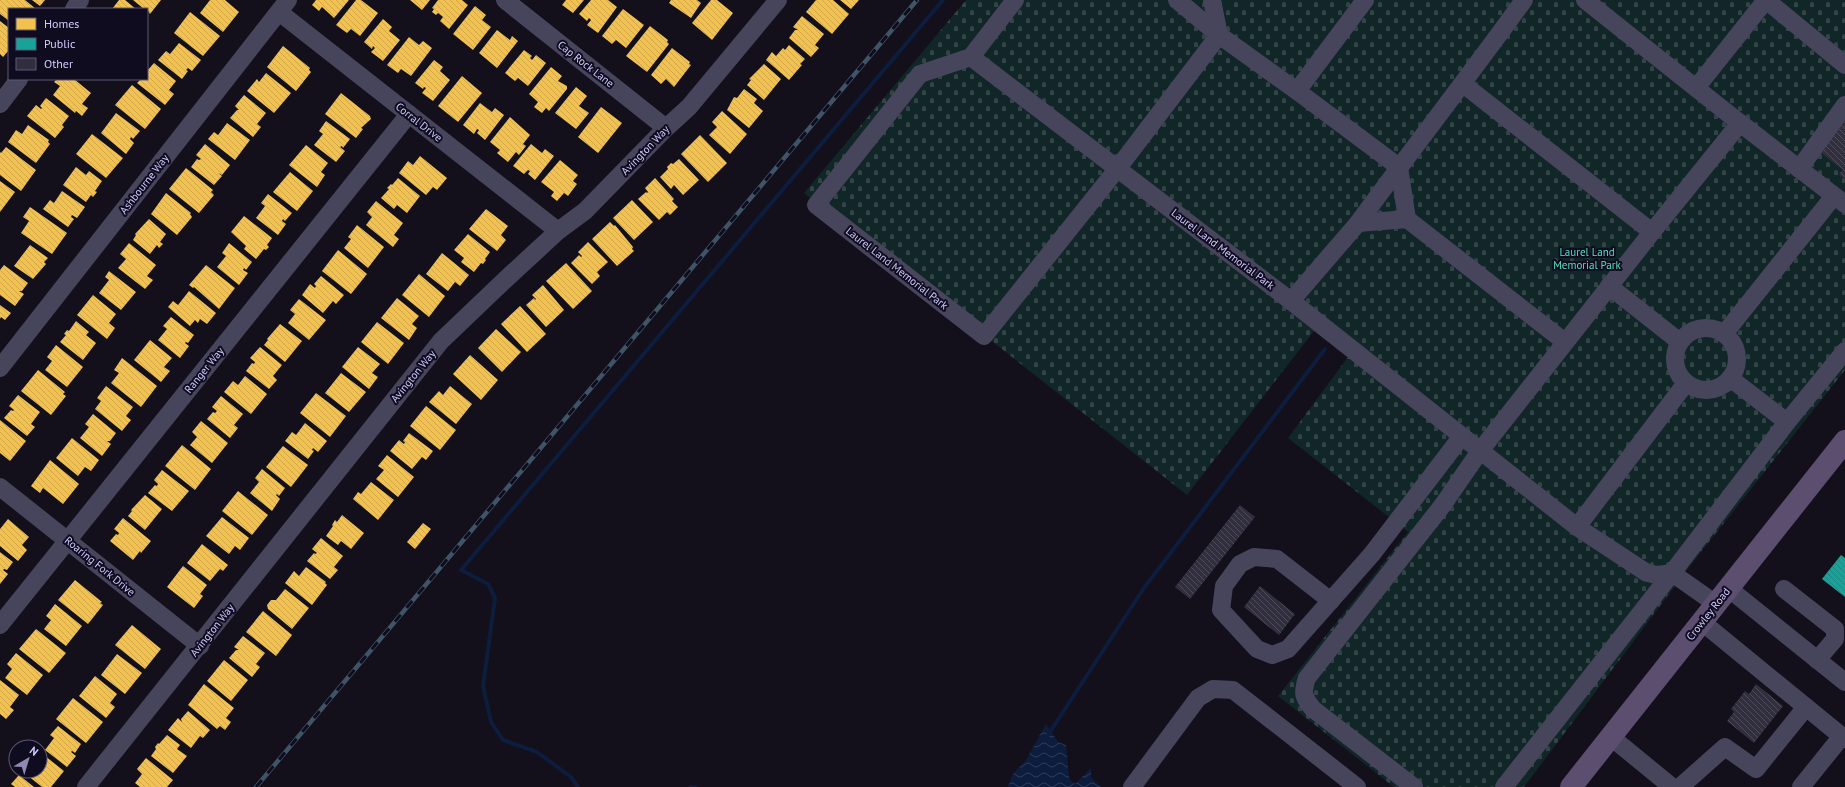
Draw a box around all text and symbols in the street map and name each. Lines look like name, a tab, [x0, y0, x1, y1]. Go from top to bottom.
legend	[8, 8, 148, 80]
text: Homes	[44, 16, 79, 31]
text: Public	[44, 36, 76, 51]
street label: Cap Rock Lane	[555, 38, 617, 91]
text: Other	[44, 56, 73, 71]
street label: Corral Drive	[393, 99, 446, 145]
street label: Avington Way	[618, 122, 673, 178]
street label: Ashbourne Way	[116, 151, 172, 217]
street label: Laurel Land Memorial Park	[1169, 206, 1278, 293]
street label: Laurel Land Memorial Park	[843, 224, 951, 313]
park label: Laurel Land Memorial Park	[1553, 245, 1622, 272]
street label: Ranger Way	[181, 344, 227, 396]
street label: Avington Way	[388, 346, 439, 405]
street label: Roaring Fork Drive	[62, 533, 138, 599]
street label: Crowley Road	[1683, 585, 1733, 643]
street label: Avington Way	[187, 600, 238, 659]
north arrow	[8, 739, 48, 779]
text: N	[27, 743, 41, 759]

